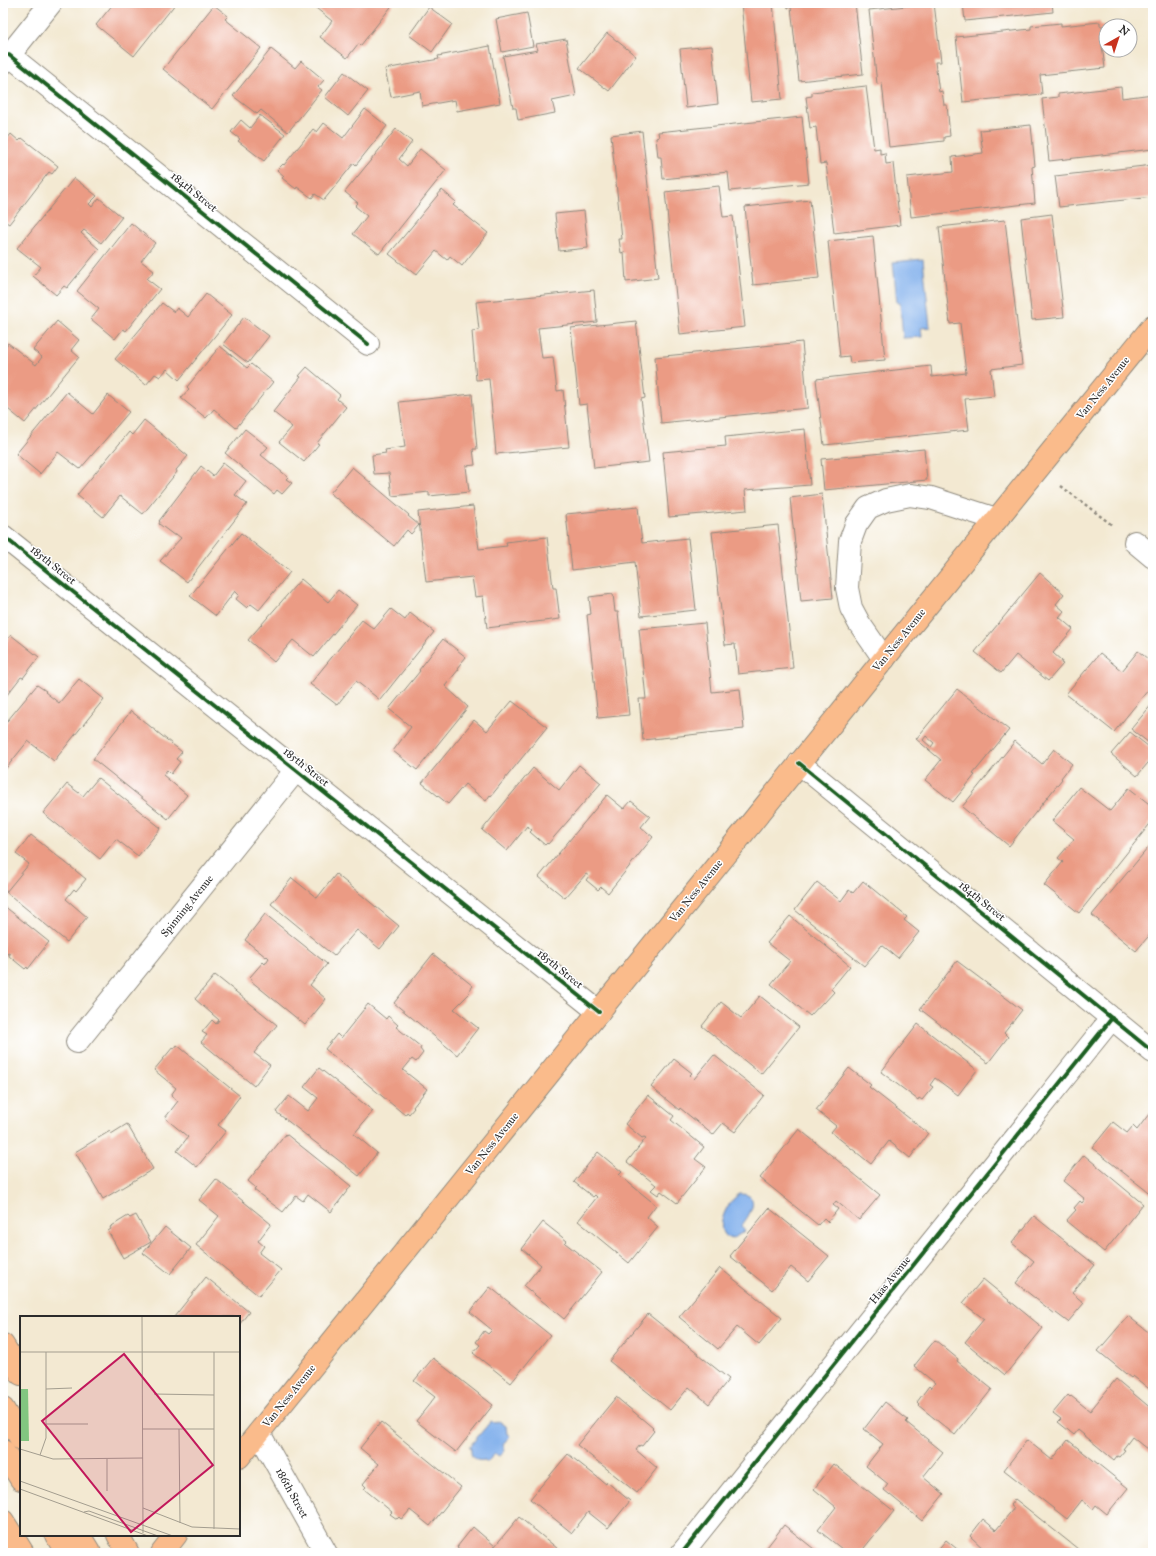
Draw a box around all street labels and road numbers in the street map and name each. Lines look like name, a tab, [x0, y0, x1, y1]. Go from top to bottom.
street label: 184th Street	[168, 169, 220, 215]
street label: Van Ness Avenue	[1073, 354, 1133, 423]
street label: 185th Street	[28, 543, 79, 587]
street label: Van Ness Avenue	[869, 606, 929, 675]
street label: 185th Street	[281, 745, 332, 789]
street label: Van Ness Avenue	[666, 857, 726, 926]
street label: Spinning Avenue	[158, 872, 216, 940]
street label: 184th Street	[956, 878, 1008, 924]
street label: 185th Street	[535, 947, 586, 991]
street label: Van Ness Avenue	[462, 1110, 522, 1179]
street label: Haas Avenue	[867, 1253, 914, 1307]
street label: Van Ness Avenue	[259, 1362, 319, 1431]
street label: 186th Street	[273, 1466, 311, 1521]

